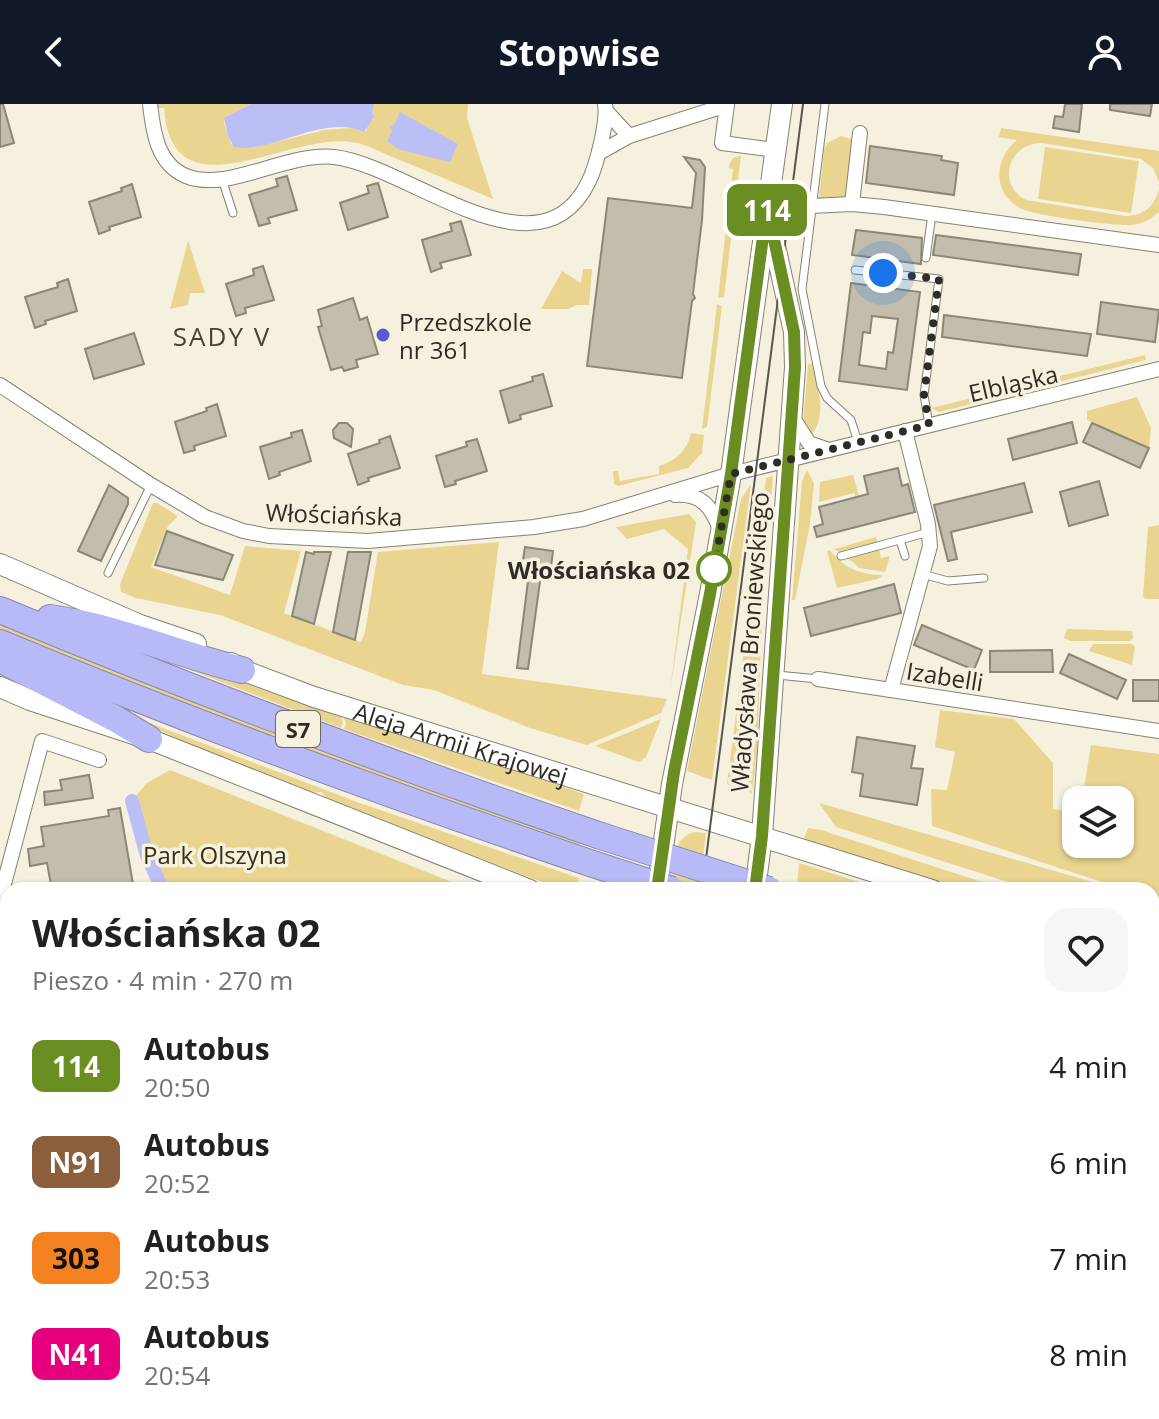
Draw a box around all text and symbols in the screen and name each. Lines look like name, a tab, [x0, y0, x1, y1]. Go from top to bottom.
text: Stopwise	[499, 28, 660, 77]
icon: back	[32, 30, 76, 74]
icon: person	[1083, 30, 1127, 74]
line badge: 114	[721, 184, 813, 236]
text: 114	[743, 191, 791, 229]
your location	[863, 253, 903, 293]
place label: Przedszkole nr 361	[399, 305, 532, 366]
district label: SADY V	[173, 318, 271, 354]
marker: Przedszkole nr 361	[374, 326, 392, 344]
street label: Elbląska	[965, 357, 1061, 409]
street label: Władysława Broniewskiego	[722, 491, 776, 793]
street label: Włościańska	[265, 495, 403, 533]
marker: Włościańska 02	[697, 552, 731, 586]
place label: Włościańska 02	[508, 553, 690, 586]
street label: Izabelli	[904, 654, 986, 698]
street label: Aleja Armii Krajowej	[350, 694, 572, 792]
road number: S7	[276, 711, 320, 747]
map controls	[1062, 786, 1134, 858]
button: layers	[1062, 786, 1134, 858]
park label: Park Olszyna	[143, 838, 287, 871]
text: Włościańska 02	[32, 906, 321, 958]
button: heart	[1044, 908, 1128, 992]
text: Pieszo · 4 min · 270 m	[32, 962, 293, 998]
text: Autobus	[144, 1028, 270, 1069]
text: 4 min	[1049, 1046, 1128, 1087]
text: 114	[52, 1047, 100, 1085]
text: 20:50	[144, 1069, 210, 1105]
text: Autobus	[144, 1124, 270, 1165]
text: 6 min	[1049, 1142, 1128, 1183]
text: N91	[49, 1143, 103, 1181]
text: 20:52	[144, 1165, 210, 1201]
text: Autobus	[144, 1220, 270, 1261]
text: 7 min	[1049, 1238, 1128, 1279]
text: 303	[52, 1239, 100, 1277]
text: 20:53	[144, 1261, 210, 1297]
text: Autobus	[144, 1316, 270, 1357]
text: 8 min	[1049, 1334, 1128, 1375]
text: N41	[49, 1335, 103, 1373]
text: 20:54	[144, 1357, 210, 1393]

